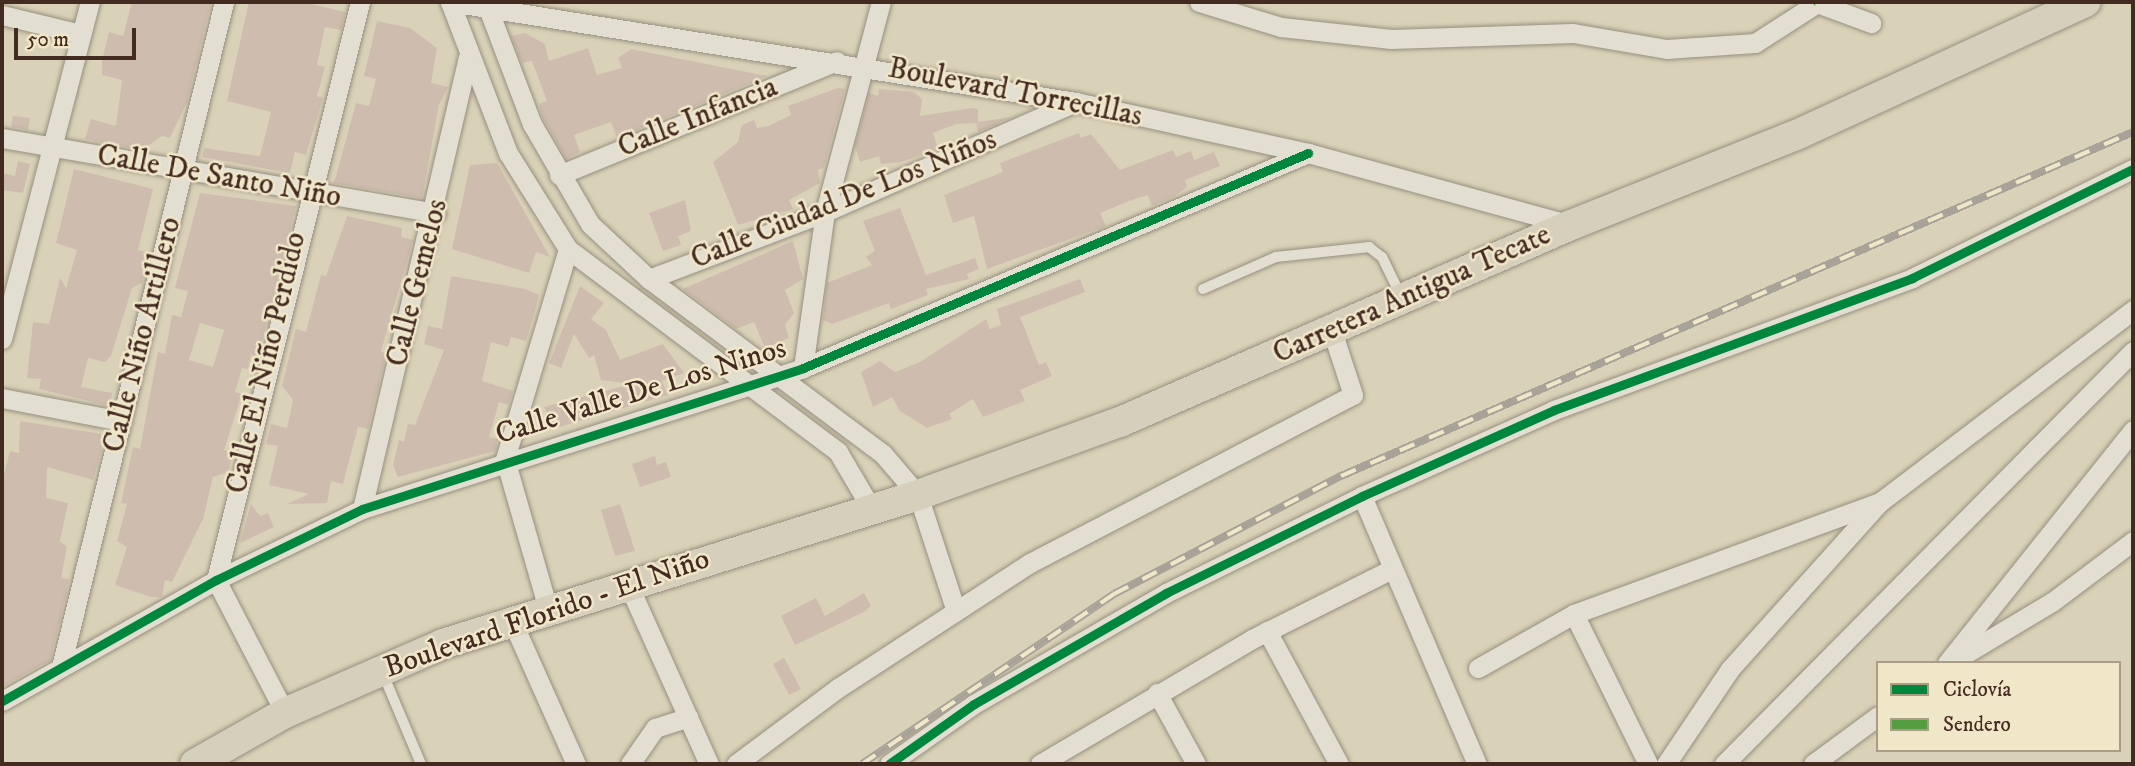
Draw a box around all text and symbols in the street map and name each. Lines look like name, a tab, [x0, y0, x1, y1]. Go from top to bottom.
scale bar	[18, 14, 140, 58]
text: 50 m	[27, 27, 69, 53]
street label: Boulevard Torrecillas	[885, 51, 1145, 135]
street label: Calle Infancia	[613, 70, 783, 166]
street label: Calle Ciudad De Los Niños	[686, 122, 1002, 278]
street label: Calle De Santo Niño	[94, 138, 344, 216]
street label: Calle Gemelos	[380, 196, 456, 370]
street label: Calle Niño Artillero	[96, 214, 190, 456]
street label: Carretera Antigua Tecate	[1268, 218, 1556, 372]
street label: Calle El Niño Perdido	[219, 229, 315, 497]
street label: Calle Valle De Los Ninos	[491, 331, 791, 453]
street label: Boulevard Florido - El Niño	[380, 541, 714, 687]
legend	[1876, 661, 2121, 752]
text: Ciclovía	[1943, 677, 2011, 703]
text: Sendero	[1943, 712, 2011, 738]

